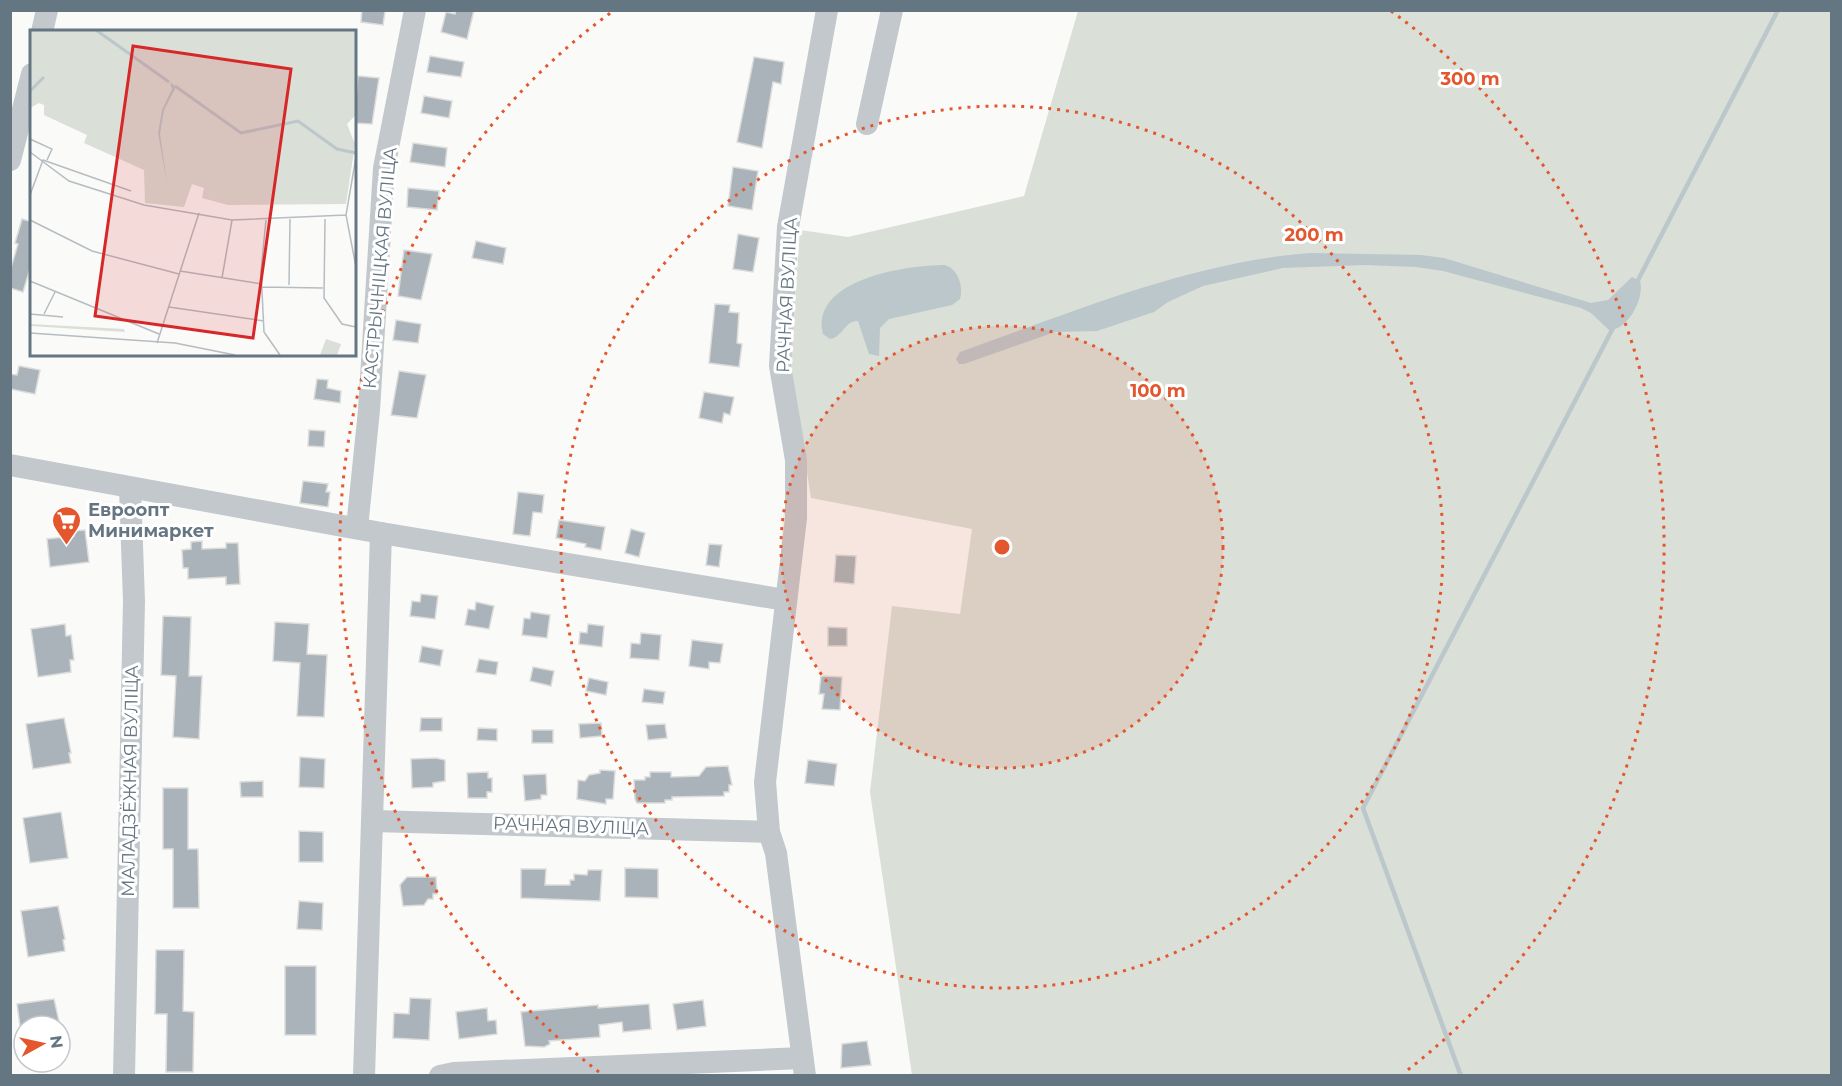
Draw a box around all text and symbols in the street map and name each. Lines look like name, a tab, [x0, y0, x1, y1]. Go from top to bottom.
inset map	[30, 30, 356, 356]
text: 300 m	[1439, 68, 1500, 90]
street label: КАСТРЫЧНІЦКАЯ ВУЛІЦА	[358, 146, 402, 390]
street label: РАЧНАЯ ВУЛІЦА	[772, 216, 802, 374]
text: 200 m	[1284, 224, 1344, 246]
text: 100 m	[1130, 380, 1186, 402]
place label: Евроопт Минимаркет	[88, 499, 214, 542]
supermarket icon: Евроопт Минимаркет	[51, 504, 83, 546]
centre of rings	[992, 537, 1012, 557]
street label: МАЛАДЗЁЖНАЯ ВУЛІЦА	[117, 664, 143, 897]
street label: РАЧНАЯ ВУЛІЦА	[493, 812, 650, 840]
north arrow	[12, 1014, 72, 1074]
text: N	[46, 1034, 67, 1050]

